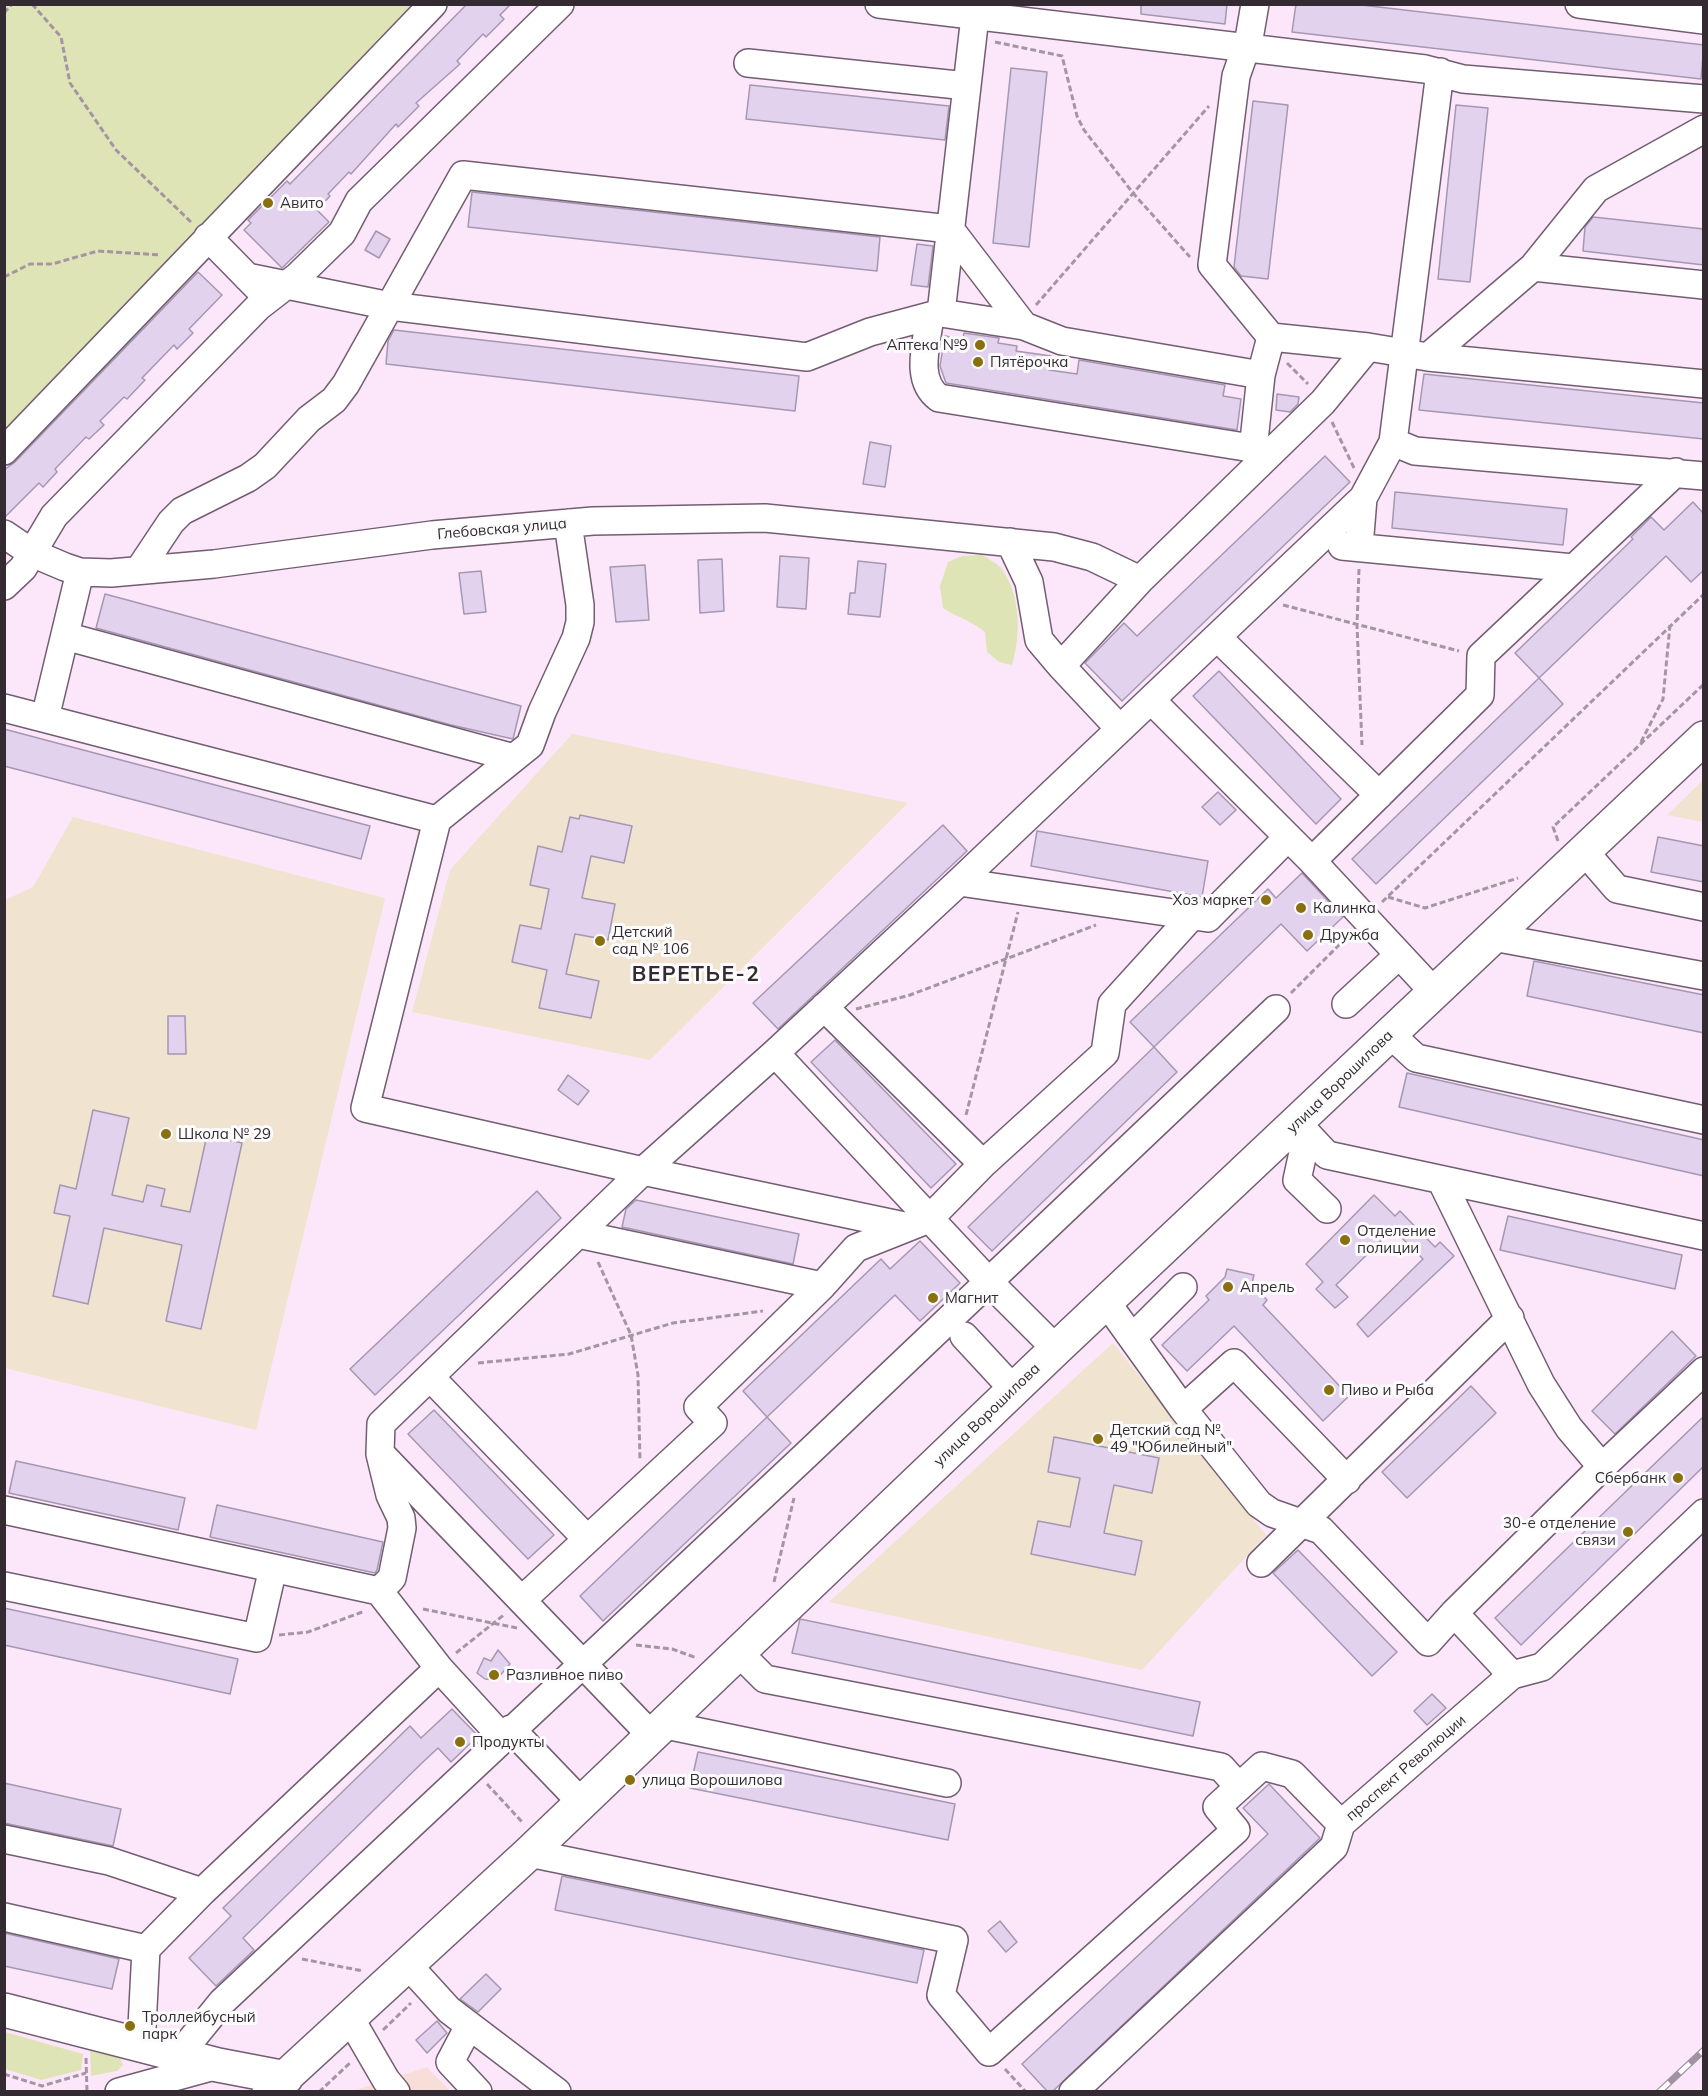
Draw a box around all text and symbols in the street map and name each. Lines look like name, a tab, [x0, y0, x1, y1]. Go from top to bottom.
place label: Авито	[280, 194, 324, 212]
marker: Авито	[261, 196, 275, 210]
place label: Аптека №9	[887, 336, 968, 354]
marker: Аптека №9	[973, 338, 987, 352]
place label: Пятёрочка	[990, 353, 1068, 371]
marker: Пятёрочка	[971, 355, 985, 369]
street label: Глебовская улица	[437, 514, 567, 544]
place label: Хоз маркет	[1172, 891, 1254, 909]
marker: Хоз маркет	[1259, 893, 1273, 907]
place label: Калинка	[1313, 899, 1376, 917]
marker: Калинка	[1294, 901, 1308, 915]
place label: Детский сад № 106	[612, 923, 689, 958]
place label: Дружба	[1320, 926, 1379, 944]
marker: Дружба	[1301, 928, 1315, 942]
marker: Детский сад № 106	[593, 934, 607, 948]
district label: ВЕРЕТЬЕ-2	[632, 962, 760, 988]
street label: улица Ворошилова	[1283, 1027, 1397, 1137]
place label: Школа № 29	[178, 1125, 271, 1143]
marker: Школа № 29	[159, 1127, 173, 1141]
place label: Отделение полиции	[1357, 1222, 1436, 1257]
marker: Отделение полиции	[1338, 1233, 1352, 1247]
place label: Апрель	[1240, 1278, 1294, 1296]
marker: Апрель	[1221, 1280, 1235, 1294]
place label: Магнит	[945, 1289, 998, 1307]
marker: Магнит	[926, 1291, 940, 1305]
street label: улица Ворошилова	[930, 1360, 1044, 1470]
place label: Пиво и Рыба	[1341, 1381, 1434, 1399]
marker: Пиво и Рыба	[1322, 1383, 1336, 1397]
place label: Детский сад № 49 "Юбилейный"	[1110, 1421, 1232, 1456]
marker: Детский сад № 49 "Юбилейный"	[1091, 1432, 1105, 1446]
place label: Сбербанк	[1595, 1469, 1666, 1487]
marker: Сбербанк	[1671, 1471, 1685, 1485]
place label: 30-е отделение связи	[1503, 1514, 1616, 1549]
marker: 30-е отделение связи	[1621, 1525, 1635, 1539]
place label: Разливное пиво	[506, 1666, 623, 1684]
marker: Разливное пиво	[487, 1668, 501, 1682]
street label: проспект Революции	[1342, 1711, 1470, 1825]
place label: Продукты	[472, 1733, 545, 1751]
marker: Продукты	[453, 1735, 467, 1749]
place label: улица Ворошилова	[642, 1771, 783, 1789]
marker: улица Ворошилова	[623, 1773, 637, 1787]
place label: Троллейбусный парк	[142, 2008, 256, 2043]
marker: Троллейбусный парк	[123, 2019, 137, 2033]

